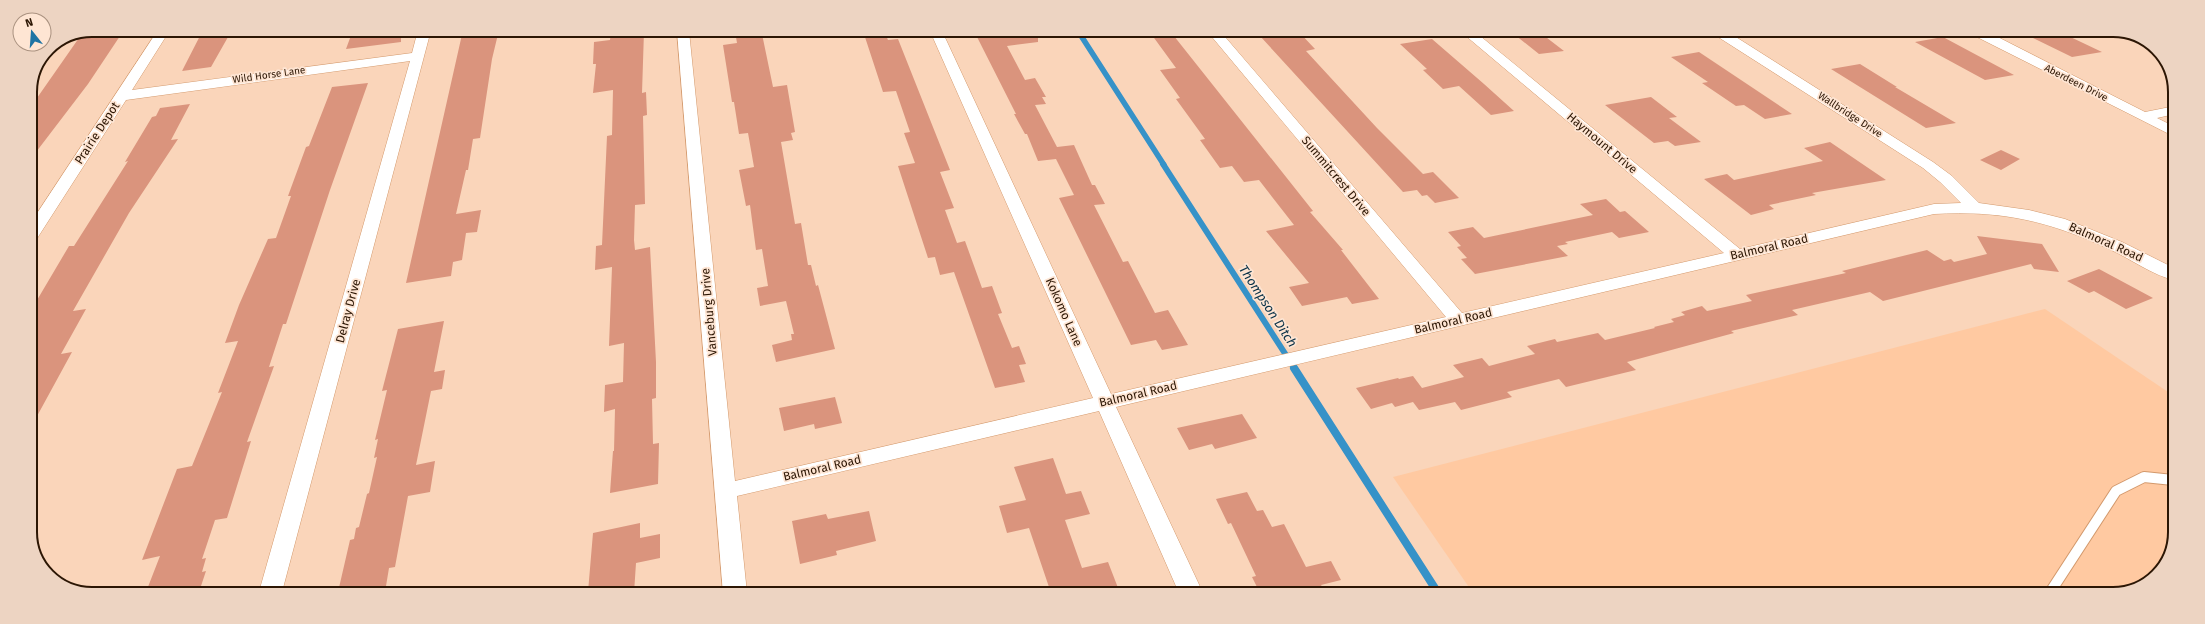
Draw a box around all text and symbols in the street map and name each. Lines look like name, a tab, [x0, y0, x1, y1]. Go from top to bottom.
north arrow	[12, 12, 52, 52]
text: N	[24, 16, 35, 30]
street label: Aberdeen Drive	[2042, 62, 2110, 104]
street label: Wild Horse Lane	[232, 64, 306, 86]
street label: Wallbridge Drive	[1816, 90, 1884, 140]
street label: Prairie Depot	[72, 99, 123, 167]
street label: Haymount Drive	[1564, 110, 1640, 176]
street label: Summitcrest Drive	[1299, 133, 1373, 219]
street label: Balmoral Road	[2067, 219, 2145, 265]
street label: Balmoral Road	[1729, 231, 1809, 263]
water label: Thompson Ditch	[1236, 262, 1300, 350]
street label: Vanceburg Drive	[698, 268, 720, 356]
street label: Kokomo Lane	[1043, 276, 1085, 348]
street label: Delray Drive	[333, 278, 363, 344]
street label: Balmoral Road	[1413, 305, 1493, 337]
street label: Balmoral Road	[1098, 378, 1178, 410]
street label: Balmoral Road	[782, 452, 862, 484]

